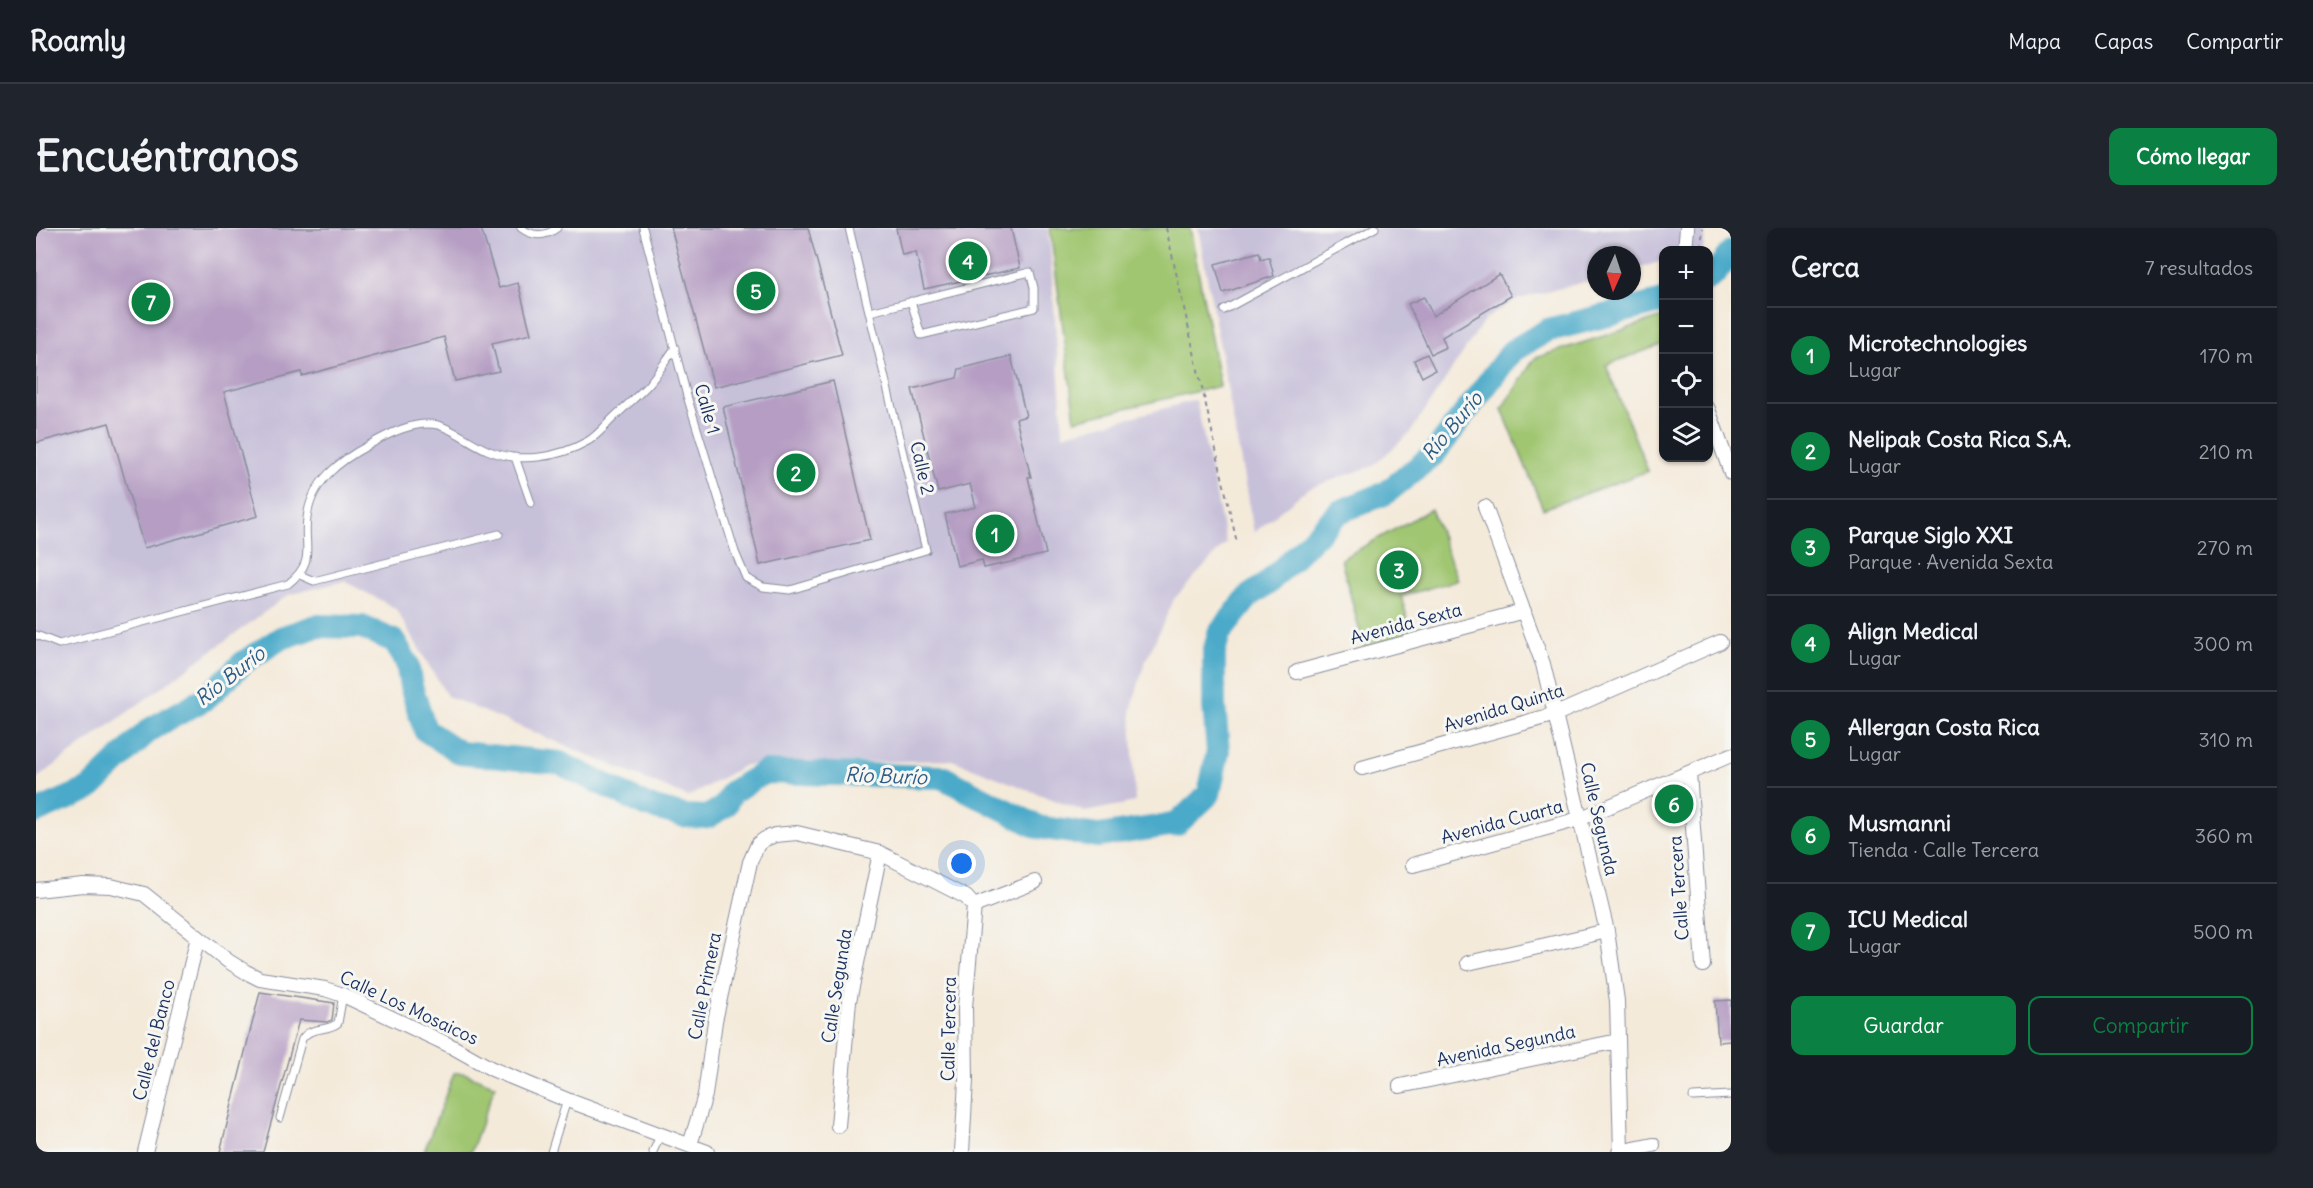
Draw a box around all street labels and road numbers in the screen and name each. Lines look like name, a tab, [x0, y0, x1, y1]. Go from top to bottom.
street label: Calle 1	[689, 381, 726, 437]
street label: Calle 2	[905, 439, 940, 497]
street label: Avenida Sexta	[1348, 598, 1464, 649]
street label: Avenida Quinta	[1441, 678, 1567, 737]
street label: Calle Segunda	[1575, 760, 1624, 878]
street label: Avenida Cuarta	[1438, 794, 1565, 849]
street label: Calle Tercera	[1663, 835, 1694, 941]
street label: Calle Segunda	[816, 927, 857, 1045]
street label: Calle Primera	[683, 930, 726, 1042]
street label: Calle Los Mosaicos	[336, 965, 482, 1050]
street label: Calle Tercera	[936, 976, 961, 1082]
street label: Calle del Banco	[127, 977, 180, 1103]
street label: Avenida Segunda	[1435, 1020, 1577, 1071]

